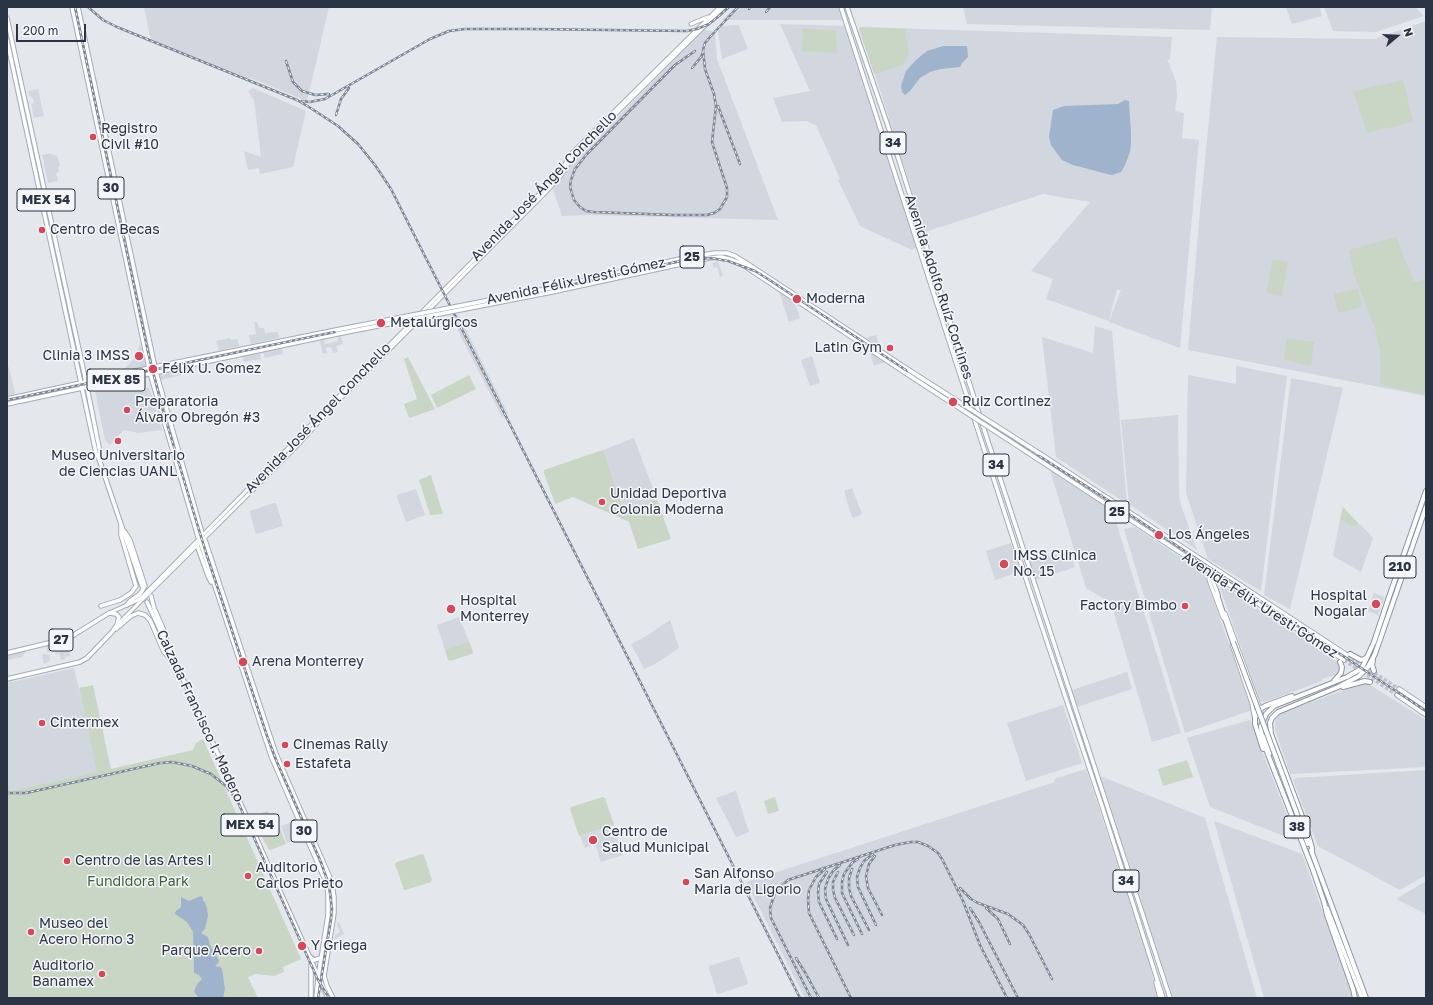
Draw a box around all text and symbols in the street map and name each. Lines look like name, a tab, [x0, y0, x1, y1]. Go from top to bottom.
scale bar	[18, 16, 88, 42]
north arrow	[1377, 16, 1417, 56]
text: 200 m	[23, 23, 58, 38]
text: N	[1401, 26, 1416, 38]
street label: Avenida José Ángel Conchello	[468, 107, 620, 265]
place label: Registro Civil #10	[101, 121, 159, 154]
marker: Registro Civil #10	[88, 132, 98, 142]
road number: 34	[880, 132, 906, 154]
road number: 30	[98, 177, 124, 199]
road number: MEX 54	[17, 189, 75, 211]
street label: Avenida Adolfo Ruíz Cortines	[901, 193, 977, 381]
place label: Centro de Becas	[50, 222, 160, 238]
marker: Centro de Becas	[37, 225, 47, 235]
road number: 25	[680, 246, 704, 268]
street label: Avenida Félix Uresti Gómez	[485, 254, 667, 308]
place label: Moderna	[806, 291, 865, 307]
marker: Moderna	[791, 293, 803, 305]
place label: Metalúrgicos	[390, 315, 478, 331]
marker: Metalúrgicos	[375, 317, 387, 329]
street label: Avenida José Ángel Conchello	[242, 339, 394, 497]
place label: Latin Gym	[815, 340, 882, 356]
marker: Latin Gym	[885, 343, 895, 353]
place label: Clinia 3 IMSS	[42, 348, 130, 364]
marker: Clinia 3 IMSS	[133, 350, 145, 362]
place label: Félix U. Gomez	[162, 361, 261, 377]
marker: Félix U. Gomez	[147, 363, 159, 375]
road number: MEX 85	[87, 369, 145, 391]
place label: Preparatoria Álvaro Obregón #3	[135, 394, 260, 426]
place label: Ruiz Cortinez	[962, 394, 1051, 410]
marker: Ruiz Cortinez	[947, 396, 959, 408]
marker: Preparatoria Álvaro Obregón #3	[122, 405, 132, 415]
marker: Museo Universitario de Ciencias UANL	[113, 436, 123, 446]
place label: Museo Universitario de Ciencias UANL	[51, 448, 185, 480]
road number: 34	[983, 454, 1009, 476]
place label: Unidad Deportiva Colonia Moderna	[610, 486, 727, 518]
marker: Unidad Deportiva Colonia Moderna	[597, 497, 607, 507]
road number: 25	[1105, 501, 1129, 523]
place label: Los Ángeles	[1168, 527, 1250, 543]
marker: Los Ángeles	[1153, 529, 1165, 541]
place label: IMSS Clinica No. 15	[1013, 548, 1097, 580]
street label: Avenida Félix Uresti Gómez	[1179, 548, 1341, 662]
road number: 210	[1384, 556, 1416, 578]
marker: IMSS Clinica No. 15	[998, 558, 1010, 570]
place label: Hospital Nogalar	[1310, 588, 1367, 620]
place label: Hospital Monterrey	[460, 593, 529, 626]
place label: Factory Bimbo	[1080, 598, 1177, 614]
marker: Hospital Nogalar	[1370, 598, 1382, 610]
marker: Factory Bimbo	[1180, 601, 1190, 611]
marker: Hospital Monterrey	[445, 603, 457, 615]
street label: Calzada Francisco I. Madero	[153, 627, 247, 805]
road number: 27	[49, 629, 73, 651]
place label: Arena Monterrey	[252, 654, 364, 670]
marker: Arena Monterrey	[237, 656, 249, 668]
place label: Cintermex	[50, 715, 119, 731]
marker: Cintermex	[37, 718, 47, 728]
place label: Cinemas Rally	[293, 737, 388, 753]
marker: Cinemas Rally	[280, 740, 290, 750]
place label: Estafeta	[295, 756, 351, 772]
marker: Estafeta	[282, 759, 292, 769]
road number: MEX 54	[221, 814, 279, 836]
road number: 38	[1284, 816, 1310, 838]
road number: 30	[291, 820, 317, 842]
place label: Centro de Salud Municipal	[602, 824, 709, 856]
marker: Centro de Salud Municipal	[587, 834, 599, 846]
place label: Centro de las Artes I	[75, 853, 212, 869]
marker: Centro de las Artes I	[62, 856, 72, 866]
place label: Auditorio Carlos Prieto	[256, 860, 343, 892]
place label: San Alfonso Maria de Ligorio	[694, 866, 801, 898]
road number: 34	[1113, 870, 1139, 892]
marker: Auditorio Carlos Prieto	[243, 871, 253, 881]
park label: Fundidora Park	[87, 874, 189, 890]
marker: San Alfonso Maria de Ligorio	[681, 877, 691, 887]
place label: Museo del Acero Horno 3	[39, 916, 134, 948]
marker: Museo del Acero Horno 3	[26, 927, 36, 937]
place label: Y Griega	[311, 938, 367, 954]
marker: Y Griega	[296, 940, 308, 952]
place label: Parque Acero	[161, 943, 251, 959]
marker: Parque Acero	[254, 946, 264, 956]
place label: Auditorio Banamex	[32, 958, 94, 990]
marker: Auditorio Banamex	[97, 969, 107, 979]

